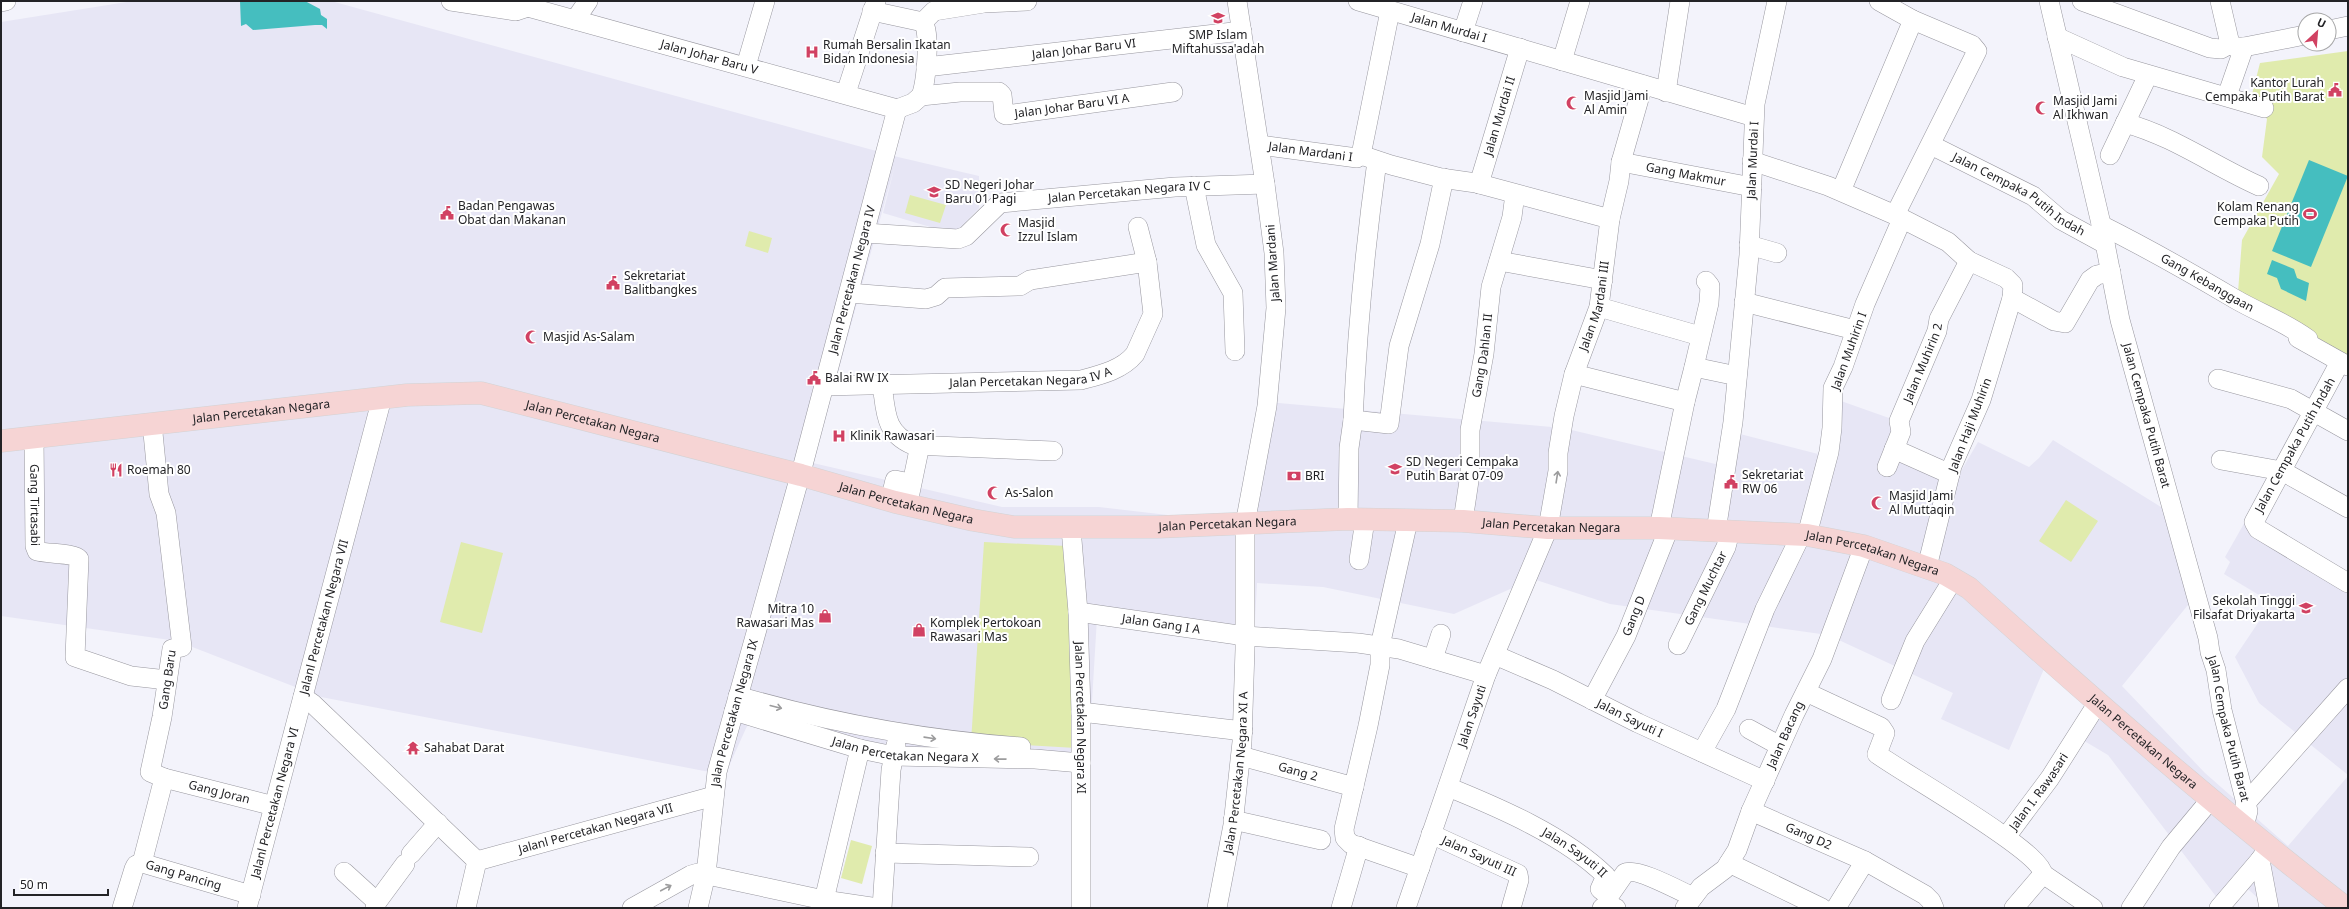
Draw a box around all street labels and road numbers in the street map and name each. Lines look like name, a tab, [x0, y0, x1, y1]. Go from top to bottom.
street label: Jalan Murdai I	[1409, 8, 1489, 46]
street label: Jalan Johar Baru VI	[1030, 34, 1137, 63]
street label: Jalan Johar Baru V	[658, 35, 761, 78]
street label: Jalan Murdai II	[1479, 74, 1519, 159]
street label: Jalan Johar Baru VI A	[1013, 89, 1130, 122]
street label: Jalan Murdai I	[1742, 121, 1762, 200]
street label: Jalan Mardani I	[1267, 137, 1354, 165]
street label: Jalan Cempaka Putih Indah	[1949, 148, 2088, 240]
street label: Gang Makmur	[1645, 158, 1727, 190]
street label: Jalan Percetakan Negara IV C	[1046, 177, 1211, 207]
street label: Jalan Percetakan Negara IV	[824, 203, 879, 356]
street label: Jalan Mardani	[1261, 224, 1284, 303]
street label: Gang Kebanggaan	[2158, 249, 2257, 316]
street label: Jalan Mardani III	[1574, 260, 1613, 354]
street label: Jalan Muhirin I	[1826, 309, 1871, 393]
street label: Gang Dahlan II	[1467, 313, 1496, 399]
street label: Jalan Muhirin 2	[1898, 322, 1946, 406]
street label: Jalan Cempaka Putih Barat	[2119, 340, 2175, 490]
street label: Jalan Percetakan Negara IV A	[948, 362, 1114, 391]
street label: Jalan Cempaka Putih Indah	[2250, 374, 2339, 516]
street label: Jalan Haji Muhirin	[1943, 375, 1995, 475]
street label: Jalan Percetakan Negara	[191, 395, 331, 427]
street label: Jalan Percetakan Negara	[523, 396, 662, 447]
street label: Gang Tirtasabi	[26, 464, 44, 546]
street label: Jalan Percetakan Negara	[836, 477, 975, 528]
street label: Jalan Percetakan Negara	[1157, 512, 1297, 535]
street label: Jalan Percetakan Negara	[1481, 514, 1620, 536]
street label: Jalan Percetakan Negara	[1803, 526, 1942, 579]
street label: Jalanl Percetakan Negara VII	[295, 538, 352, 697]
street label: Gang Muchtar	[1680, 548, 1731, 628]
street label: Gang D	[1618, 593, 1649, 639]
street label: Jalan Gang I A	[1120, 609, 1202, 638]
street label: Jalan Percetakan Negara IX	[706, 637, 762, 788]
street label: Jalan Percetakan Negara XI	[1071, 640, 1090, 794]
street label: Gang Baru	[154, 649, 180, 711]
street label: Jalan Cempaka Putih Barat	[2203, 652, 2254, 804]
street label: Jalan Sayuti	[1453, 682, 1490, 750]
street label: Jalan Percetakan Negara	[2085, 689, 2201, 793]
street label: Jalan Percetakan Negara XI A	[1218, 691, 1252, 856]
street label: Jalan Sayuti I	[1593, 694, 1666, 741]
street label: Jalan Bacang	[1762, 698, 1808, 772]
street label: Jalanl Percetakan Negara VI	[246, 725, 303, 881]
street label: Jalan Percetakan Negara X	[829, 732, 979, 766]
street label: Jalan I. Rawasari	[2004, 749, 2072, 834]
street label: Gang 2	[1276, 758, 1320, 785]
street label: Gang Joran	[187, 776, 252, 808]
street label: Jalanl Percetakan Negara VII	[515, 799, 675, 858]
street label: Gang D2	[1783, 818, 1835, 854]
street label: Jalan Sayuti II	[1538, 823, 1611, 881]
street label: Jalan Sayuti III	[1439, 831, 1519, 880]
street label: Gang Pancing	[144, 856, 224, 894]

